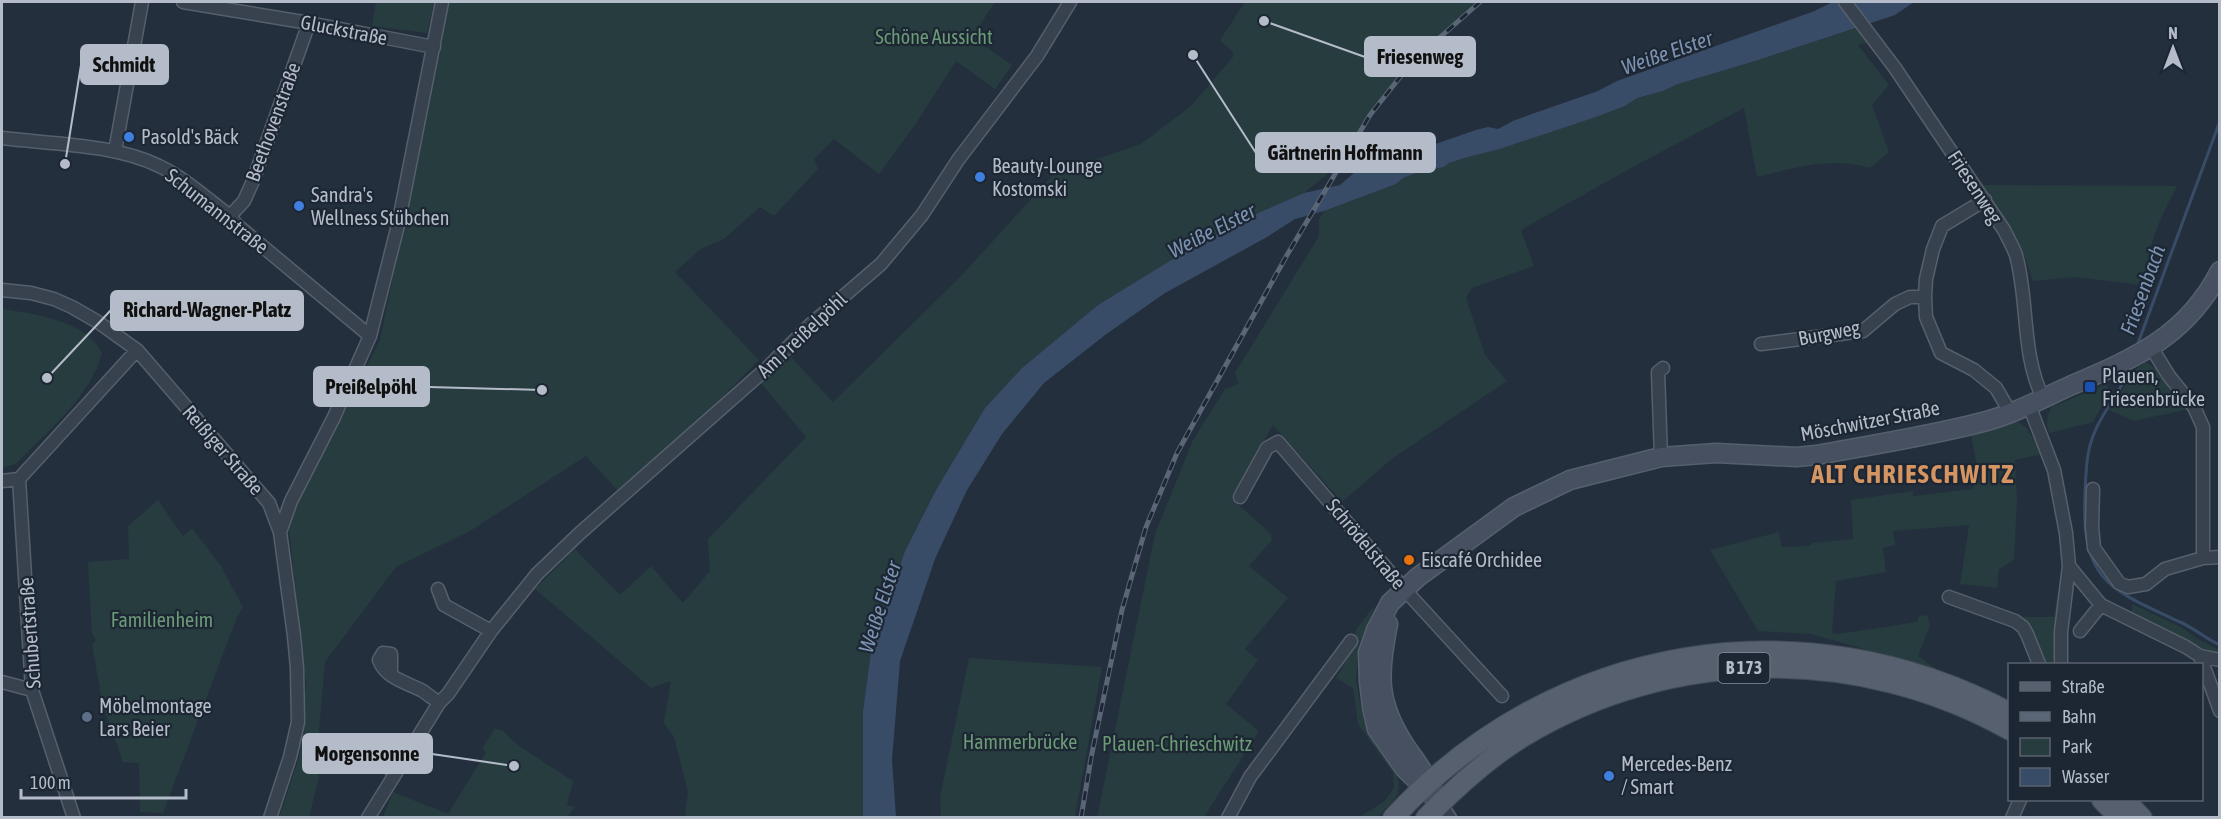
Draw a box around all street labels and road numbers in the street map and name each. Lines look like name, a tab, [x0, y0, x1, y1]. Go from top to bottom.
street label: Gluckstraße	[299, 10, 389, 49]
street label: Beethovenstraße	[240, 59, 305, 185]
street label: Friesenweg	[1943, 146, 2008, 228]
street label: Schumannstraße	[161, 163, 273, 258]
street label: Am Preißelpöhl	[752, 287, 852, 382]
street label: Burgweg	[1796, 315, 1862, 350]
street label: Möschwitzer Straße	[1798, 396, 1942, 445]
street label: Reißiger Straße	[178, 400, 268, 499]
street label: Schrödelstraße	[1322, 494, 1411, 593]
street label: Schubertstraße	[14, 577, 45, 689]
road number: B 173	[1718, 653, 1770, 683]

